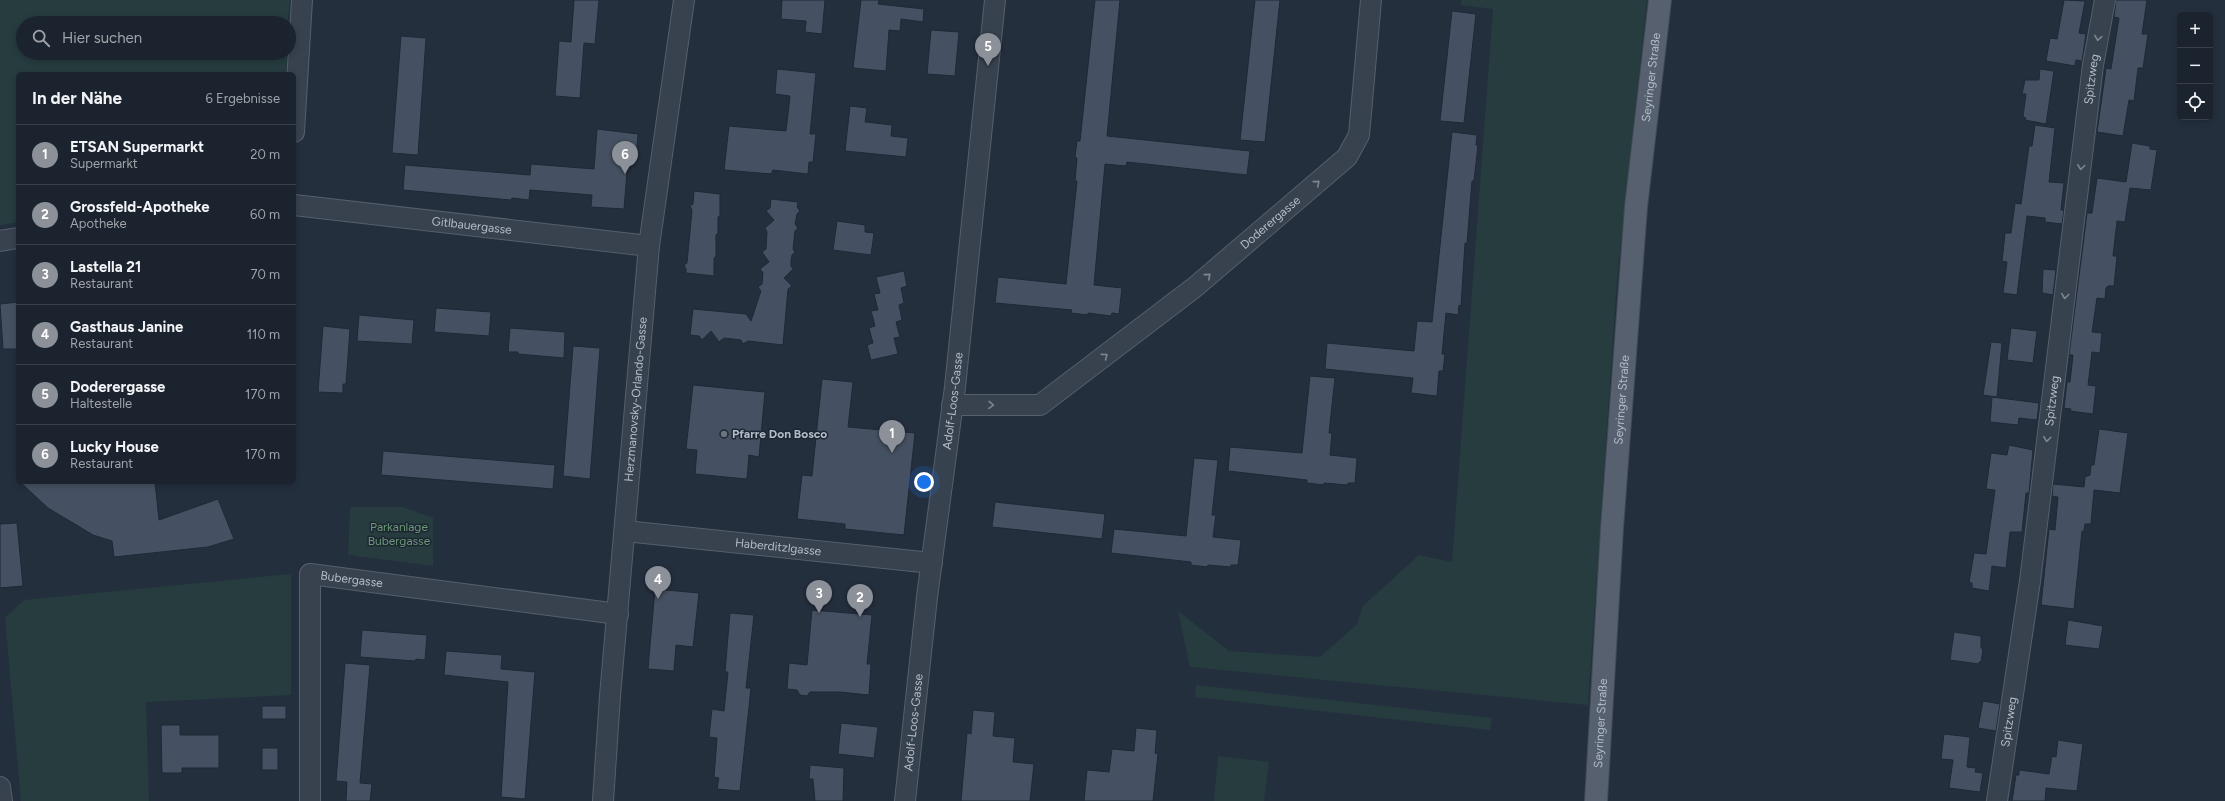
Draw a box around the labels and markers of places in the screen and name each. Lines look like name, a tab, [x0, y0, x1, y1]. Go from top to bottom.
pin: 5	[975, 33, 1001, 66]
pin: 6	[612, 141, 638, 174]
pin: 1	[879, 420, 905, 453]
place label: Pfarre Don Bosco	[732, 427, 827, 441]
marker: Pfarre Don Bosco	[719, 429, 729, 439]
pin: 4	[645, 566, 671, 599]
pin: 3	[806, 580, 832, 613]
pin: 2	[847, 584, 873, 617]

